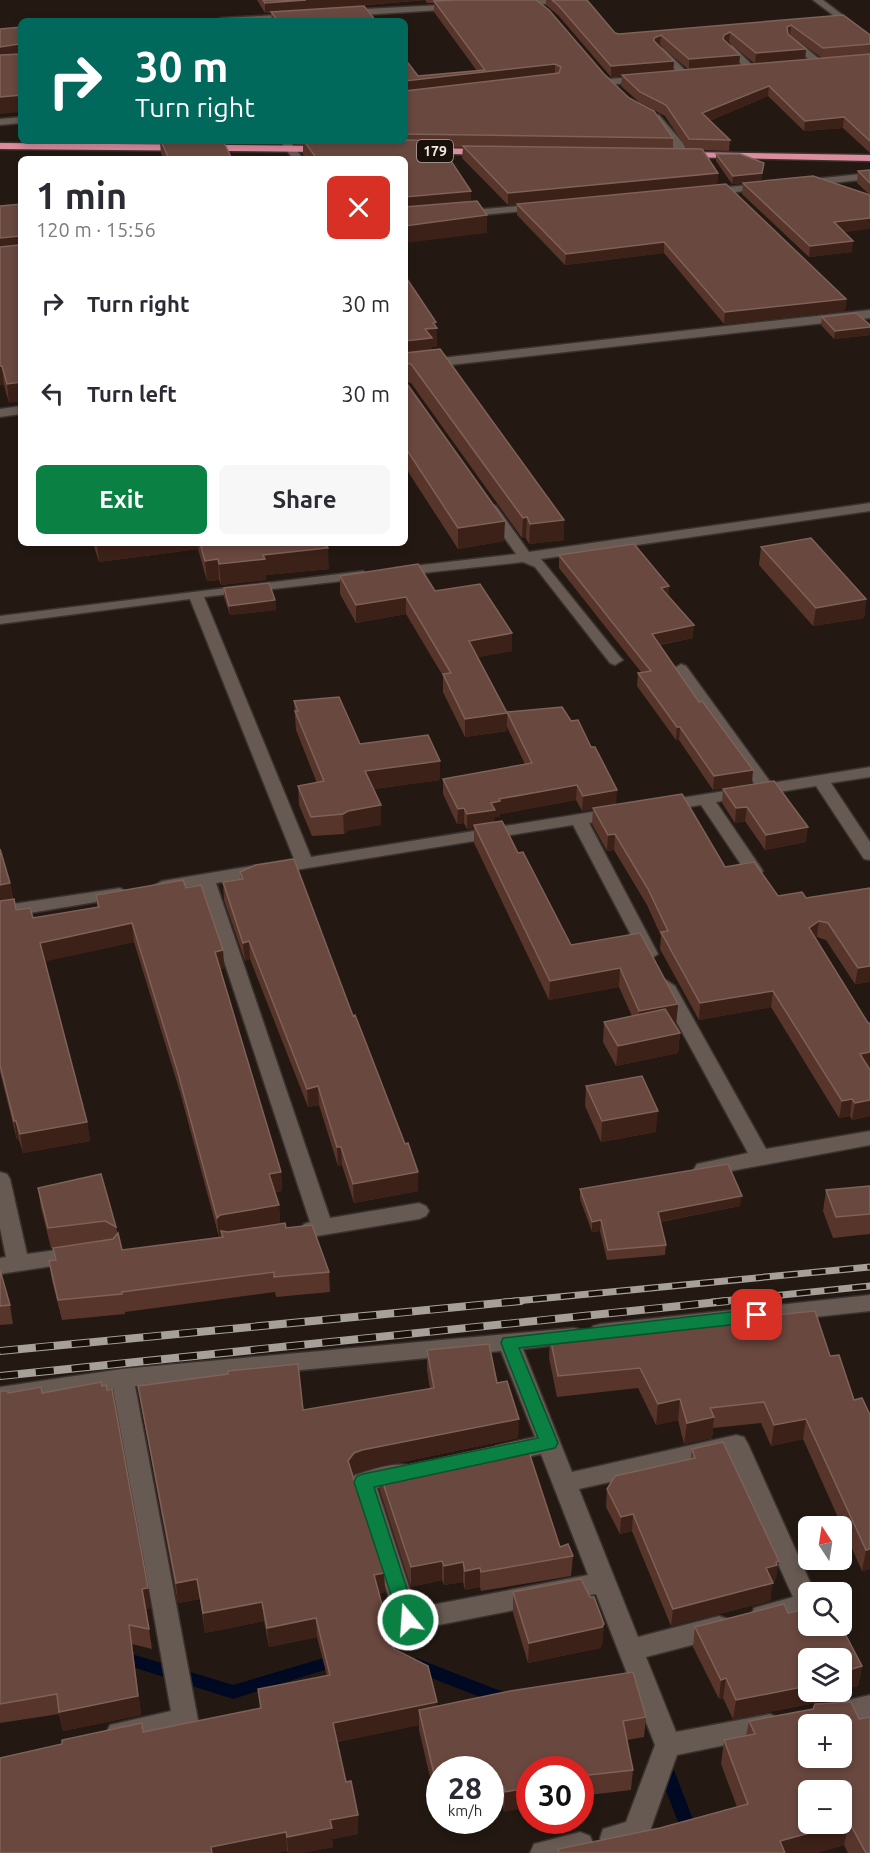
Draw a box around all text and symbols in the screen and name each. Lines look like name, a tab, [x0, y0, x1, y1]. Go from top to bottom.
icon: right	[36, 42, 114, 120]
text: 30 m	[135, 43, 229, 90]
text: Turn right	[135, 92, 255, 122]
road number: 179	[417, 140, 453, 162]
text: 1 min	[36, 175, 127, 216]
button: close	[327, 176, 390, 239]
text: 120 m · 15:56	[36, 218, 156, 241]
icon: right	[36, 287, 69, 320]
text: Turn right	[87, 291, 189, 316]
text: 30 m	[341, 291, 390, 316]
icon: left	[36, 377, 69, 410]
text: Turn left	[87, 381, 177, 406]
text: 30 m	[341, 381, 390, 406]
button: Exit	[36, 465, 207, 534]
button: Share	[219, 465, 390, 534]
pin	[731, 1289, 782, 1340]
icon: arrive	[740, 1298, 773, 1331]
north arrow	[798, 1516, 852, 1570]
map controls	[798, 1516, 852, 1834]
button: search	[798, 1582, 852, 1636]
position arrow	[376, 1588, 440, 1652]
button: layers	[798, 1648, 852, 1702]
button: +	[798, 1714, 852, 1768]
speed limit sign: 30	[516, 1756, 594, 1834]
text: 28	[448, 1771, 482, 1805]
button: −	[798, 1780, 852, 1834]
text: km/h	[448, 1802, 482, 1819]

